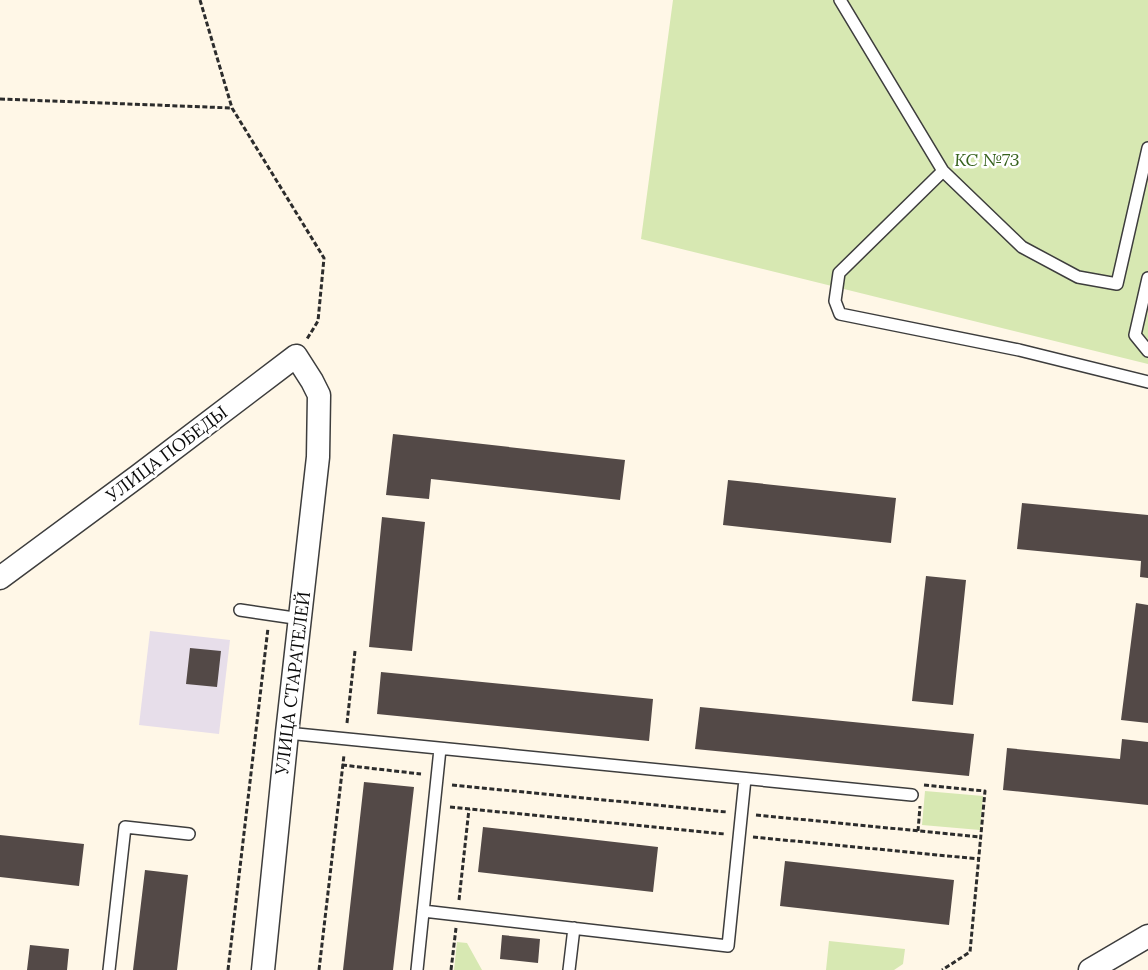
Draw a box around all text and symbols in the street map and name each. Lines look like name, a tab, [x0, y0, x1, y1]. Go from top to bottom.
park label: КС №73	[954, 148, 1020, 171]
street label: УЛИЦА ПОБЕДЫ	[101, 400, 232, 507]
street label: УЛИЦА СТАРАТЕЛЕЙ	[270, 590, 315, 777]

